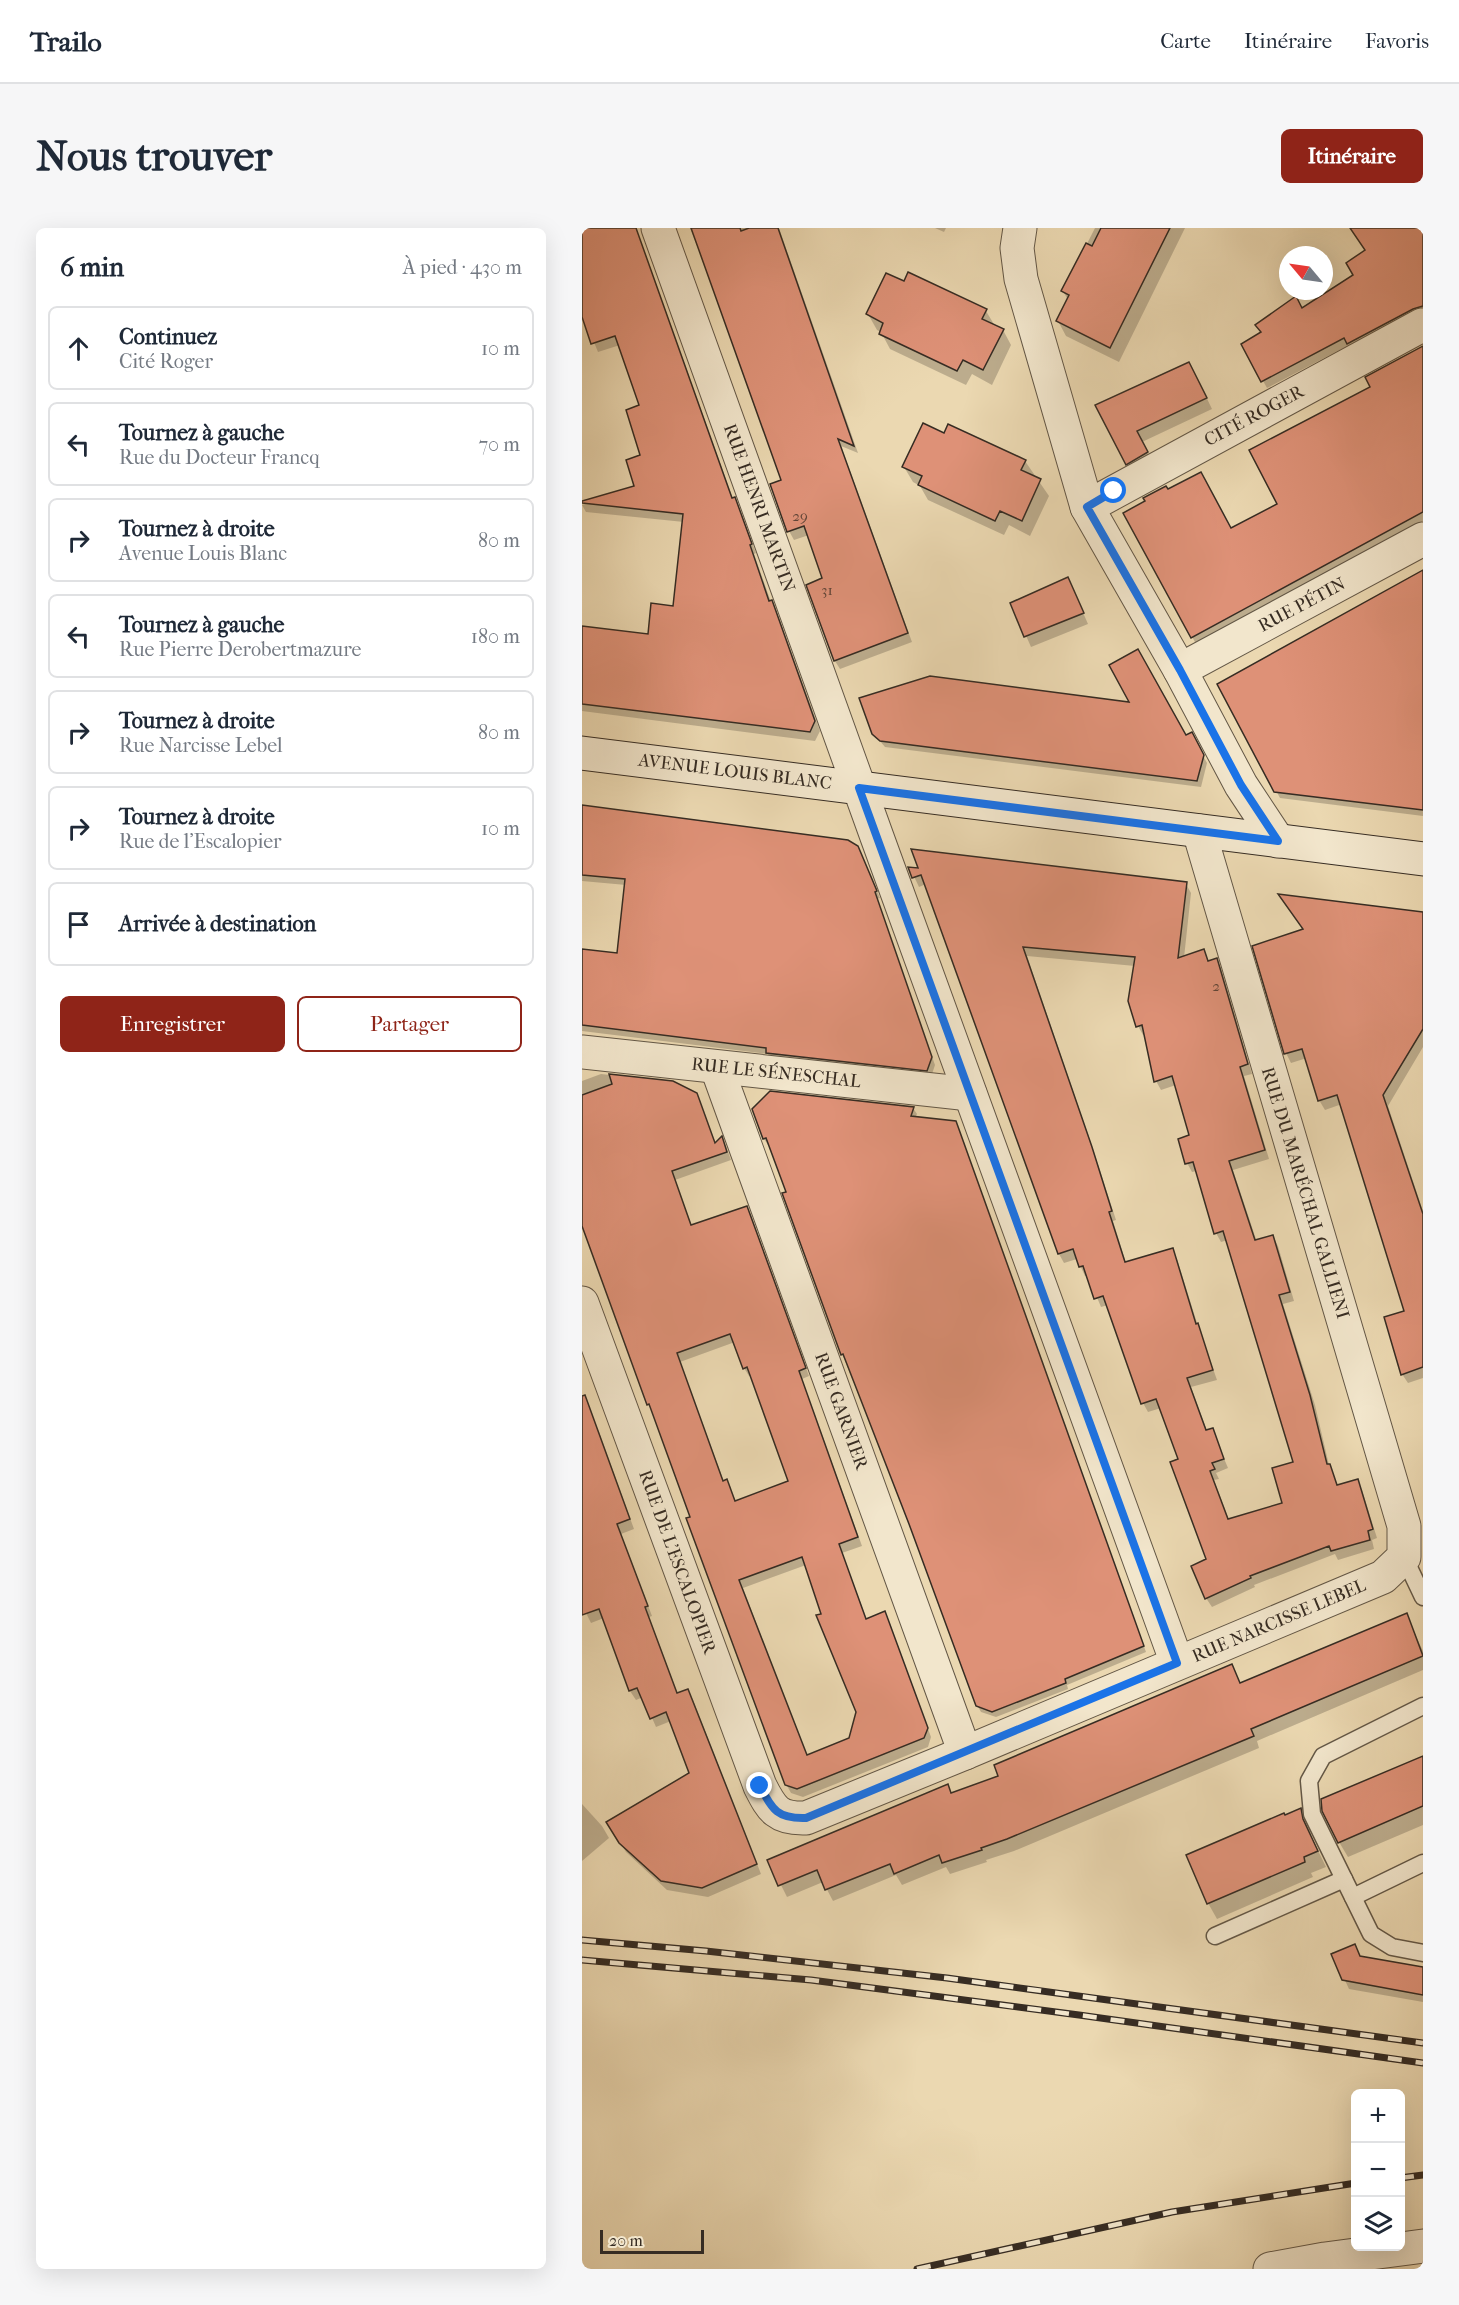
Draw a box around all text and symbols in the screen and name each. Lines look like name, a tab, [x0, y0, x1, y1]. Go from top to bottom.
text: Trailo	[30, 25, 102, 58]
text: Carte	[1160, 29, 1211, 53]
text: Itinéraire	[1244, 29, 1332, 53]
text: Favoris	[1365, 29, 1429, 53]
button: Itinéraire	[1281, 129, 1423, 183]
text: Nous trouver	[36, 132, 272, 181]
north arrow	[1279, 246, 1333, 300]
text: 6 min	[60, 252, 124, 283]
text: À pied · 430 m	[403, 256, 522, 279]
text: Continuez	[119, 324, 217, 350]
icon: ahead	[62, 332, 95, 365]
text: 10 m	[481, 337, 520, 360]
text: Cité Roger	[119, 350, 213, 373]
street label: CITÉ ROGER	[1200, 380, 1308, 451]
text: Tournez à gauche	[119, 420, 284, 446]
street label: RUE HENRI MARTIN	[719, 421, 799, 595]
icon: left	[62, 428, 95, 461]
text: 70 m	[478, 433, 520, 456]
text: Rue du Docteur Francq	[119, 446, 320, 469]
route start	[1100, 477, 1126, 503]
house number: 29	[792, 507, 808, 525]
text: Tournez à droite	[119, 516, 275, 542]
icon: right	[62, 524, 95, 557]
text: 80 m	[478, 529, 520, 552]
text: Avenue Louis Blanc	[119, 542, 287, 565]
street label: RUE PÉTIN	[1254, 572, 1350, 637]
house number: 31	[821, 581, 833, 599]
text: Tournez à gauche	[119, 612, 284, 638]
icon: left	[62, 620, 95, 653]
text: 180 m	[471, 625, 520, 648]
text: Rue Pierre Derobertmazure	[119, 638, 361, 661]
text: Tournez à droite	[119, 708, 275, 734]
icon: right	[62, 716, 95, 749]
text: 80 m	[478, 721, 520, 744]
text: Rue Narcisse Lebel	[119, 734, 283, 757]
street label: AVENUE LOUIS BLANC	[636, 750, 833, 794]
text: Tournez à droite	[119, 804, 275, 830]
icon: right	[62, 812, 95, 845]
text: 10 m	[481, 817, 520, 840]
text: Rue de l'Escalopier	[119, 830, 282, 853]
icon: arrive	[62, 908, 95, 941]
text: Arrivée à destination	[119, 911, 316, 937]
house number: 2	[1212, 977, 1220, 995]
button: Enregistrer	[60, 996, 285, 1052]
button: Partager	[297, 996, 522, 1052]
street label: RUE LE SÉNESCHAL	[690, 1053, 862, 1092]
street label: RUE DU MARÉCHAL GALLIENI	[1257, 1064, 1354, 1321]
street label: RUE GARNIER	[810, 1349, 872, 1473]
street label: RUE DE L'ESCALOPIER	[634, 1467, 720, 1658]
street label: RUE NARCISSE LEBEL	[1189, 1575, 1369, 1667]
route end	[746, 1772, 772, 1798]
map controls	[1351, 2089, 1405, 2251]
button: +	[1351, 2089, 1405, 2143]
button: −	[1351, 2143, 1405, 2197]
button: layers	[1351, 2197, 1405, 2251]
scale bar	[600, 2227, 704, 2254]
text: 20 m	[609, 2231, 643, 2250]

